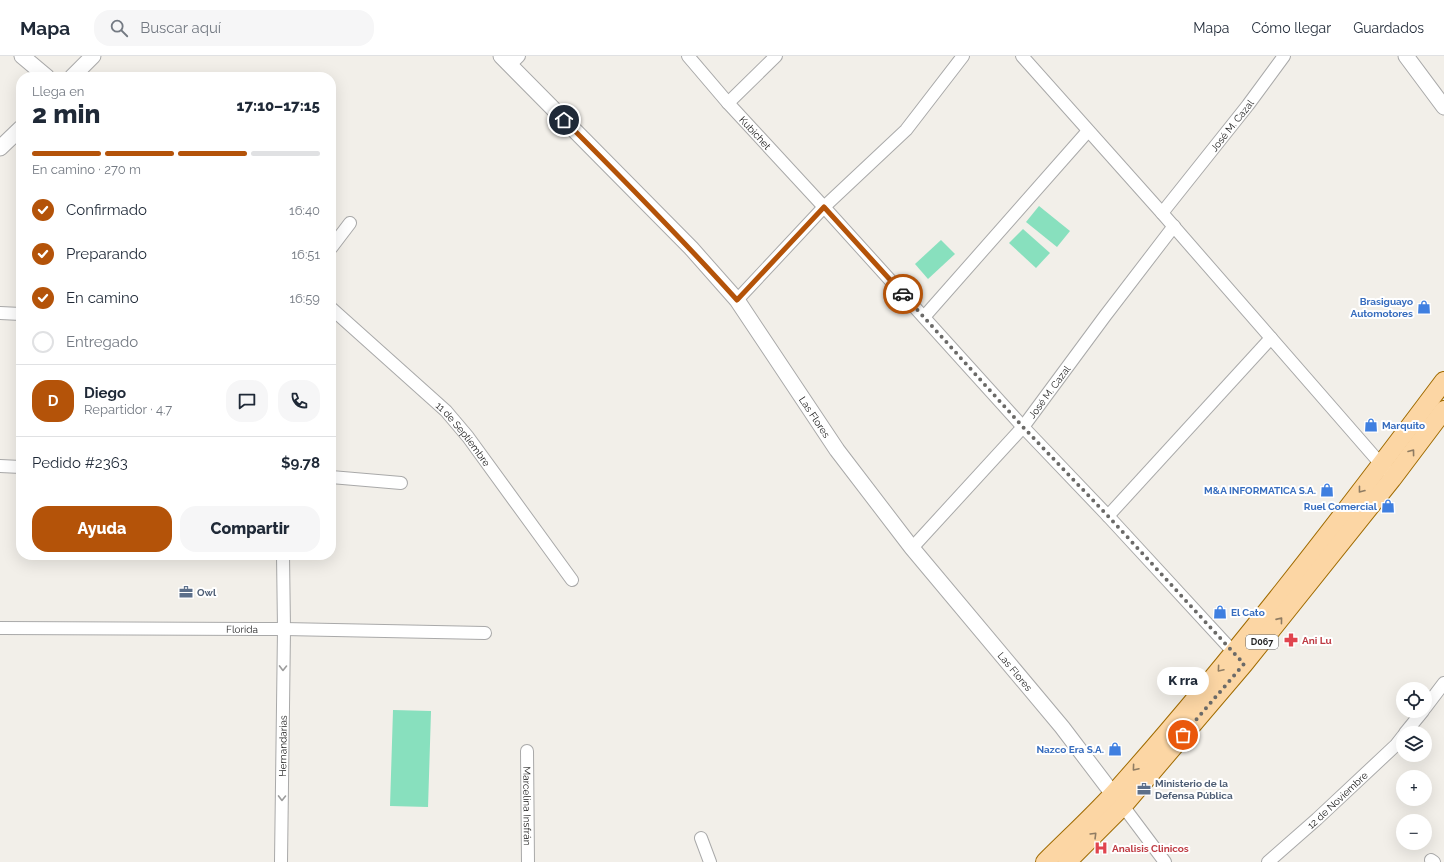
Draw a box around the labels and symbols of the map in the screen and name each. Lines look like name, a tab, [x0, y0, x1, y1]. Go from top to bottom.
street label: José M. Cazal	[1208, 98, 1256, 154]
pin	[547, 103, 581, 137]
street label: Kubichet	[737, 114, 773, 152]
courier	[883, 274, 923, 314]
place label: Brasiguayo Automotores	[1351, 296, 1413, 319]
shop icon: Brasiguayo Automotores	[1416, 299, 1432, 315]
street label: José M. Cazal	[1026, 363, 1073, 421]
street label: Las Flores	[797, 394, 832, 440]
street label: 11 de Septiembre	[434, 400, 492, 469]
shop icon: Marquito	[1363, 417, 1379, 433]
place label: Marquito	[1382, 420, 1425, 431]
one-way arrow	[1408, 449, 1415, 456]
shop icon: M&A INFORMATICA S.A.	[1319, 482, 1335, 498]
place label: M&A INFORMATICA S.A.	[1204, 485, 1316, 496]
one-way arrow	[1359, 485, 1366, 492]
shop icon: Ruel Comercial	[1380, 498, 1396, 514]
place label: Ruel Comercial	[1304, 501, 1378, 512]
office icon: Owl	[178, 584, 194, 600]
place label: Owl	[197, 587, 217, 598]
shop icon: El Cato	[1212, 604, 1228, 620]
place label: El Cato	[1231, 607, 1265, 618]
one-way arrow	[1275, 617, 1282, 624]
street label: Florida	[226, 624, 258, 635]
pharmacy icon: Ani Lu	[1283, 632, 1299, 648]
road number: D067	[1246, 635, 1278, 649]
place label: Ani Lu	[1302, 635, 1332, 646]
street label: Las Flores	[995, 650, 1034, 693]
one-way arrow	[1217, 664, 1224, 671]
one-way arrow	[279, 665, 288, 671]
callout: K rra	[1157, 667, 1209, 695]
street label: Hernandarias	[277, 715, 289, 777]
pin	[1166, 718, 1200, 752]
shop icon: Nazco Era S.A.	[1107, 741, 1123, 757]
place label: Nazco Era S.A.	[1036, 744, 1104, 755]
one-way arrow	[1133, 763, 1140, 770]
street label: Marcelina Insfrán	[521, 766, 533, 846]
street label: 12 de Noviembre	[1305, 770, 1370, 831]
place label: Ministerio de la Defensa Pública	[1155, 778, 1233, 801]
office icon: Ministerio de la Defensa Pública	[1136, 781, 1152, 797]
one-way arrow	[278, 795, 286, 801]
one-way arrow	[1089, 832, 1097, 840]
hospital icon: Analisis Clinicos	[1093, 840, 1109, 856]
place label: Analisis Clinicos	[1112, 843, 1189, 854]

